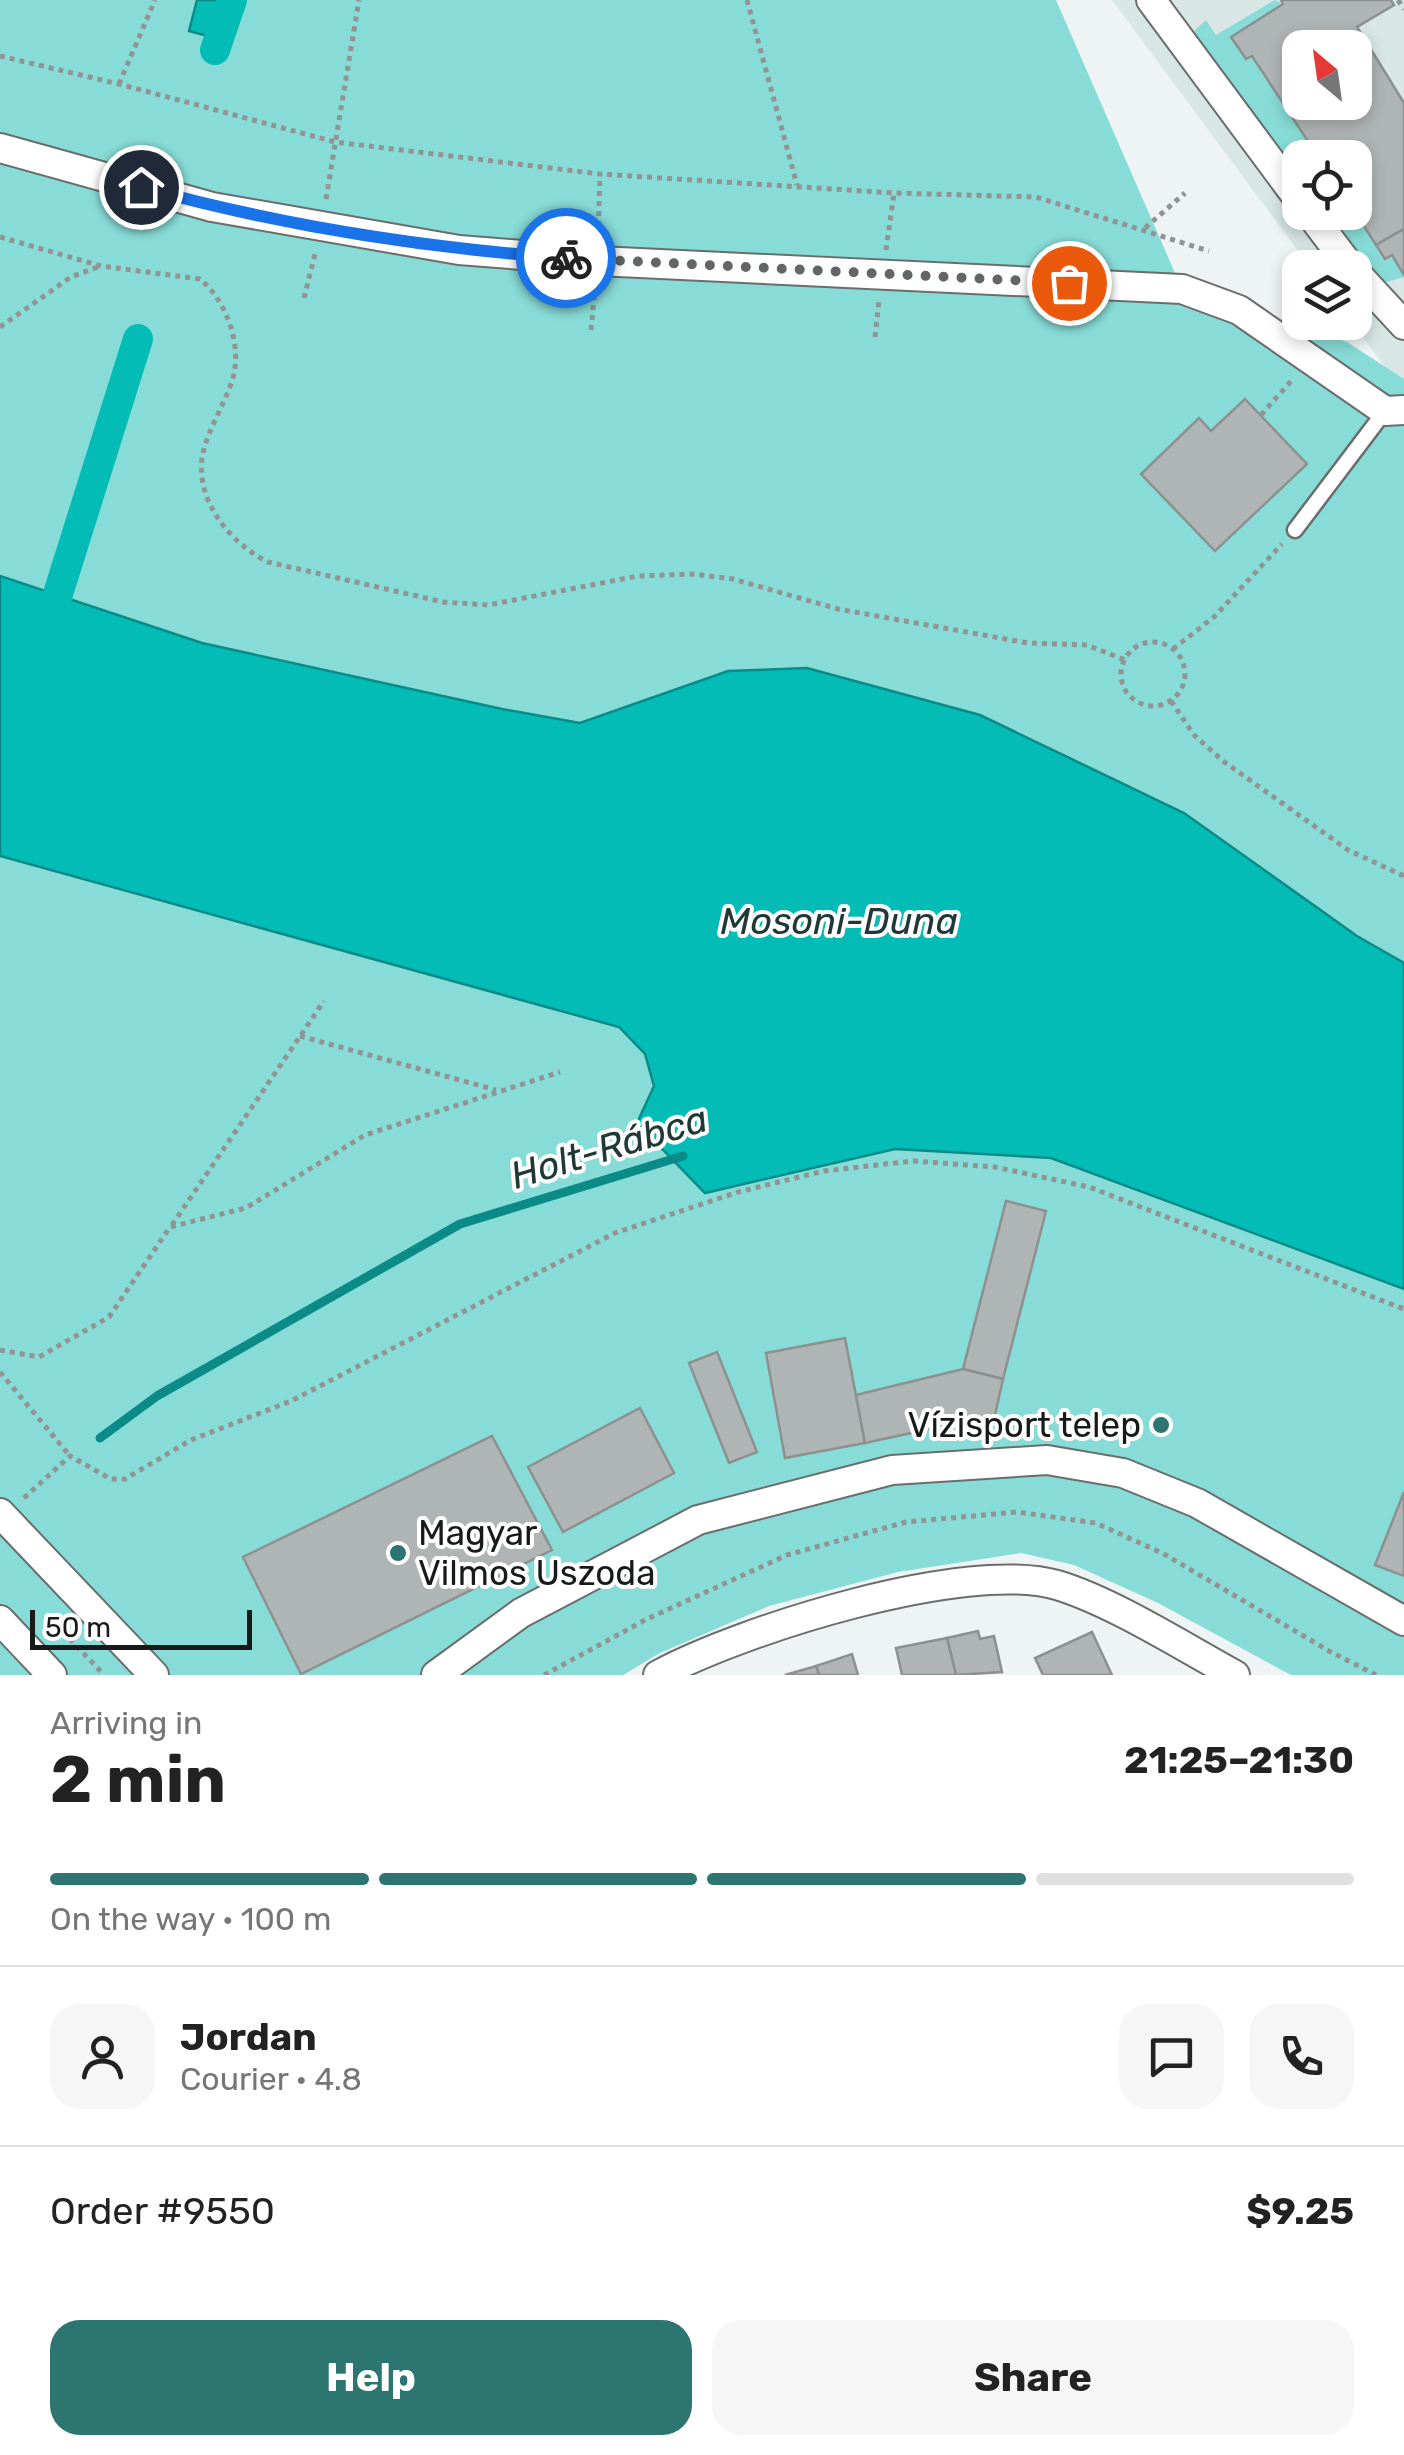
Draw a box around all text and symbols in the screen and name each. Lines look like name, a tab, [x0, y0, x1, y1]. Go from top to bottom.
north arrow	[1282, 30, 1372, 120]
map controls	[1282, 30, 1372, 340]
button: locate	[1282, 140, 1372, 230]
pin	[99, 145, 184, 230]
icon: home	[114, 160, 169, 215]
courier	[516, 208, 616, 308]
icon: bike	[539, 231, 594, 286]
pin	[1027, 241, 1112, 326]
button: layers	[1282, 250, 1372, 340]
icon: bag	[1042, 256, 1097, 311]
water label: Mosoni-Duna	[720, 898, 958, 944]
water label: Holt-Rábca	[505, 1095, 713, 1199]
place label: Vízisport telep	[908, 1404, 1141, 1446]
marker: Vízisport telep	[1150, 1414, 1172, 1436]
place label: Magyar Vilmos Uszoda	[418, 1512, 656, 1594]
marker: Magyar Vilmos Uszoda	[387, 1542, 409, 1564]
scale bar	[30, 1605, 252, 1650]
text: 50 m	[45, 1611, 111, 1644]
text: Arriving in	[50, 1704, 202, 1742]
text: 21:25–21:30	[1124, 1737, 1354, 1783]
text: 2 min	[50, 1741, 226, 1818]
text: On the way · 100 m	[50, 1900, 331, 1938]
button: person	[50, 2004, 155, 2109]
button: chat	[1119, 2004, 1224, 2109]
button: phone	[1249, 2004, 1354, 2109]
text: Jordan	[180, 2014, 317, 2060]
text: Courier · 4.8	[180, 2060, 362, 2098]
text: Order #9550	[50, 2188, 275, 2234]
text: $9.25	[1246, 2188, 1354, 2234]
button: Help	[50, 2320, 692, 2435]
button: Share	[712, 2320, 1354, 2435]

